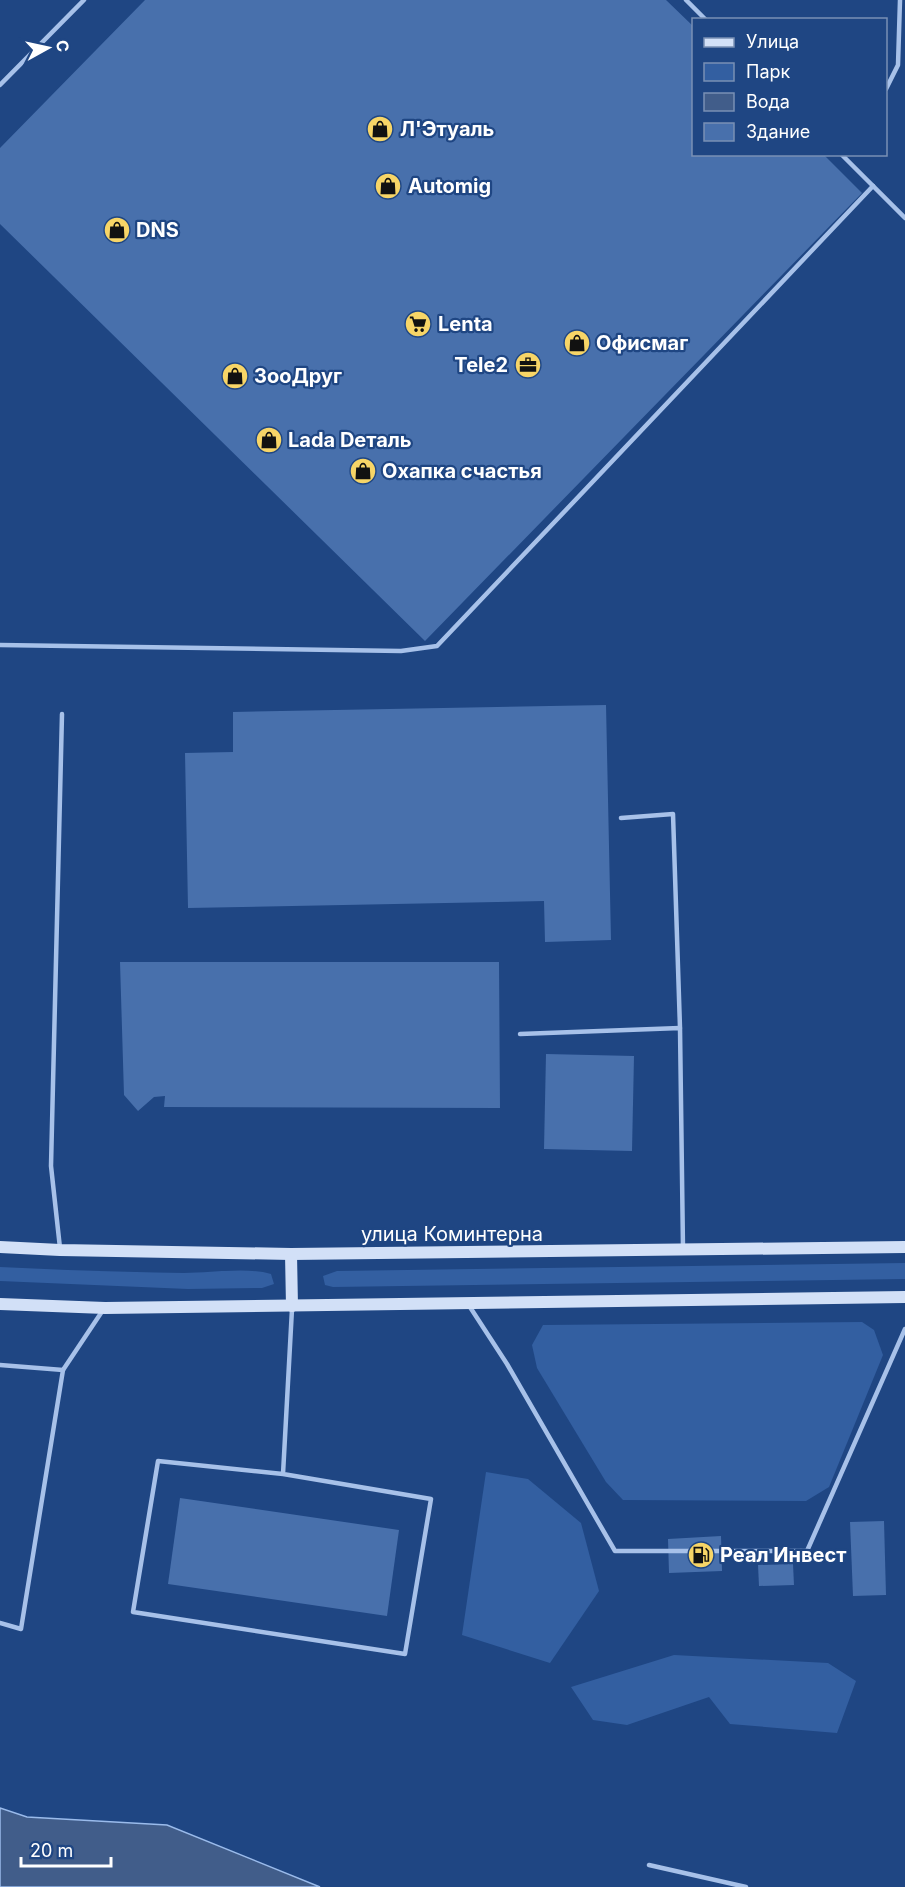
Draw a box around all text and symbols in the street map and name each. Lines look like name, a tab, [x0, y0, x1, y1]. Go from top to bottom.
north arrow	[18, 18, 78, 78]
legend	[692, 18, 887, 156]
text: Улица	[746, 31, 799, 52]
text: С	[52, 39, 74, 53]
text: Парк	[746, 61, 791, 82]
text: Вода	[746, 91, 790, 112]
shop icon: Л'Этуаль	[365, 114, 395, 144]
place label: Л'Этуаль	[400, 117, 494, 141]
text: Здание	[746, 121, 810, 142]
shop icon: Automig	[373, 171, 403, 201]
place label: Automig	[408, 174, 491, 198]
shop icon: DNS	[102, 215, 132, 245]
place label: DNS	[136, 218, 179, 242]
supermarket icon: Lenta	[403, 309, 433, 339]
place label: Lenta	[438, 312, 493, 336]
shop icon: Офисмаг	[562, 328, 592, 358]
place label: Офисмаг	[596, 331, 688, 355]
office icon: Tele2	[513, 350, 543, 380]
place label: Tele2	[454, 353, 508, 377]
shop icon: ЗооДруг	[220, 361, 250, 391]
place label: ЗооДруг	[254, 364, 342, 388]
shop icon: Lada Dеталь	[254, 425, 284, 455]
place label: Lada Dеталь	[288, 428, 412, 452]
shop icon: Охапка счастья	[348, 456, 378, 486]
place label: Охапка счастья	[382, 459, 542, 483]
street label: улица Коминтерна	[361, 1222, 543, 1246]
fuel station icon: Реал Инвест	[686, 1540, 716, 1570]
place label: Реал Инвест	[720, 1543, 846, 1567]
scale bar	[21, 1830, 111, 1868]
text: 20 m	[30, 1840, 73, 1861]

